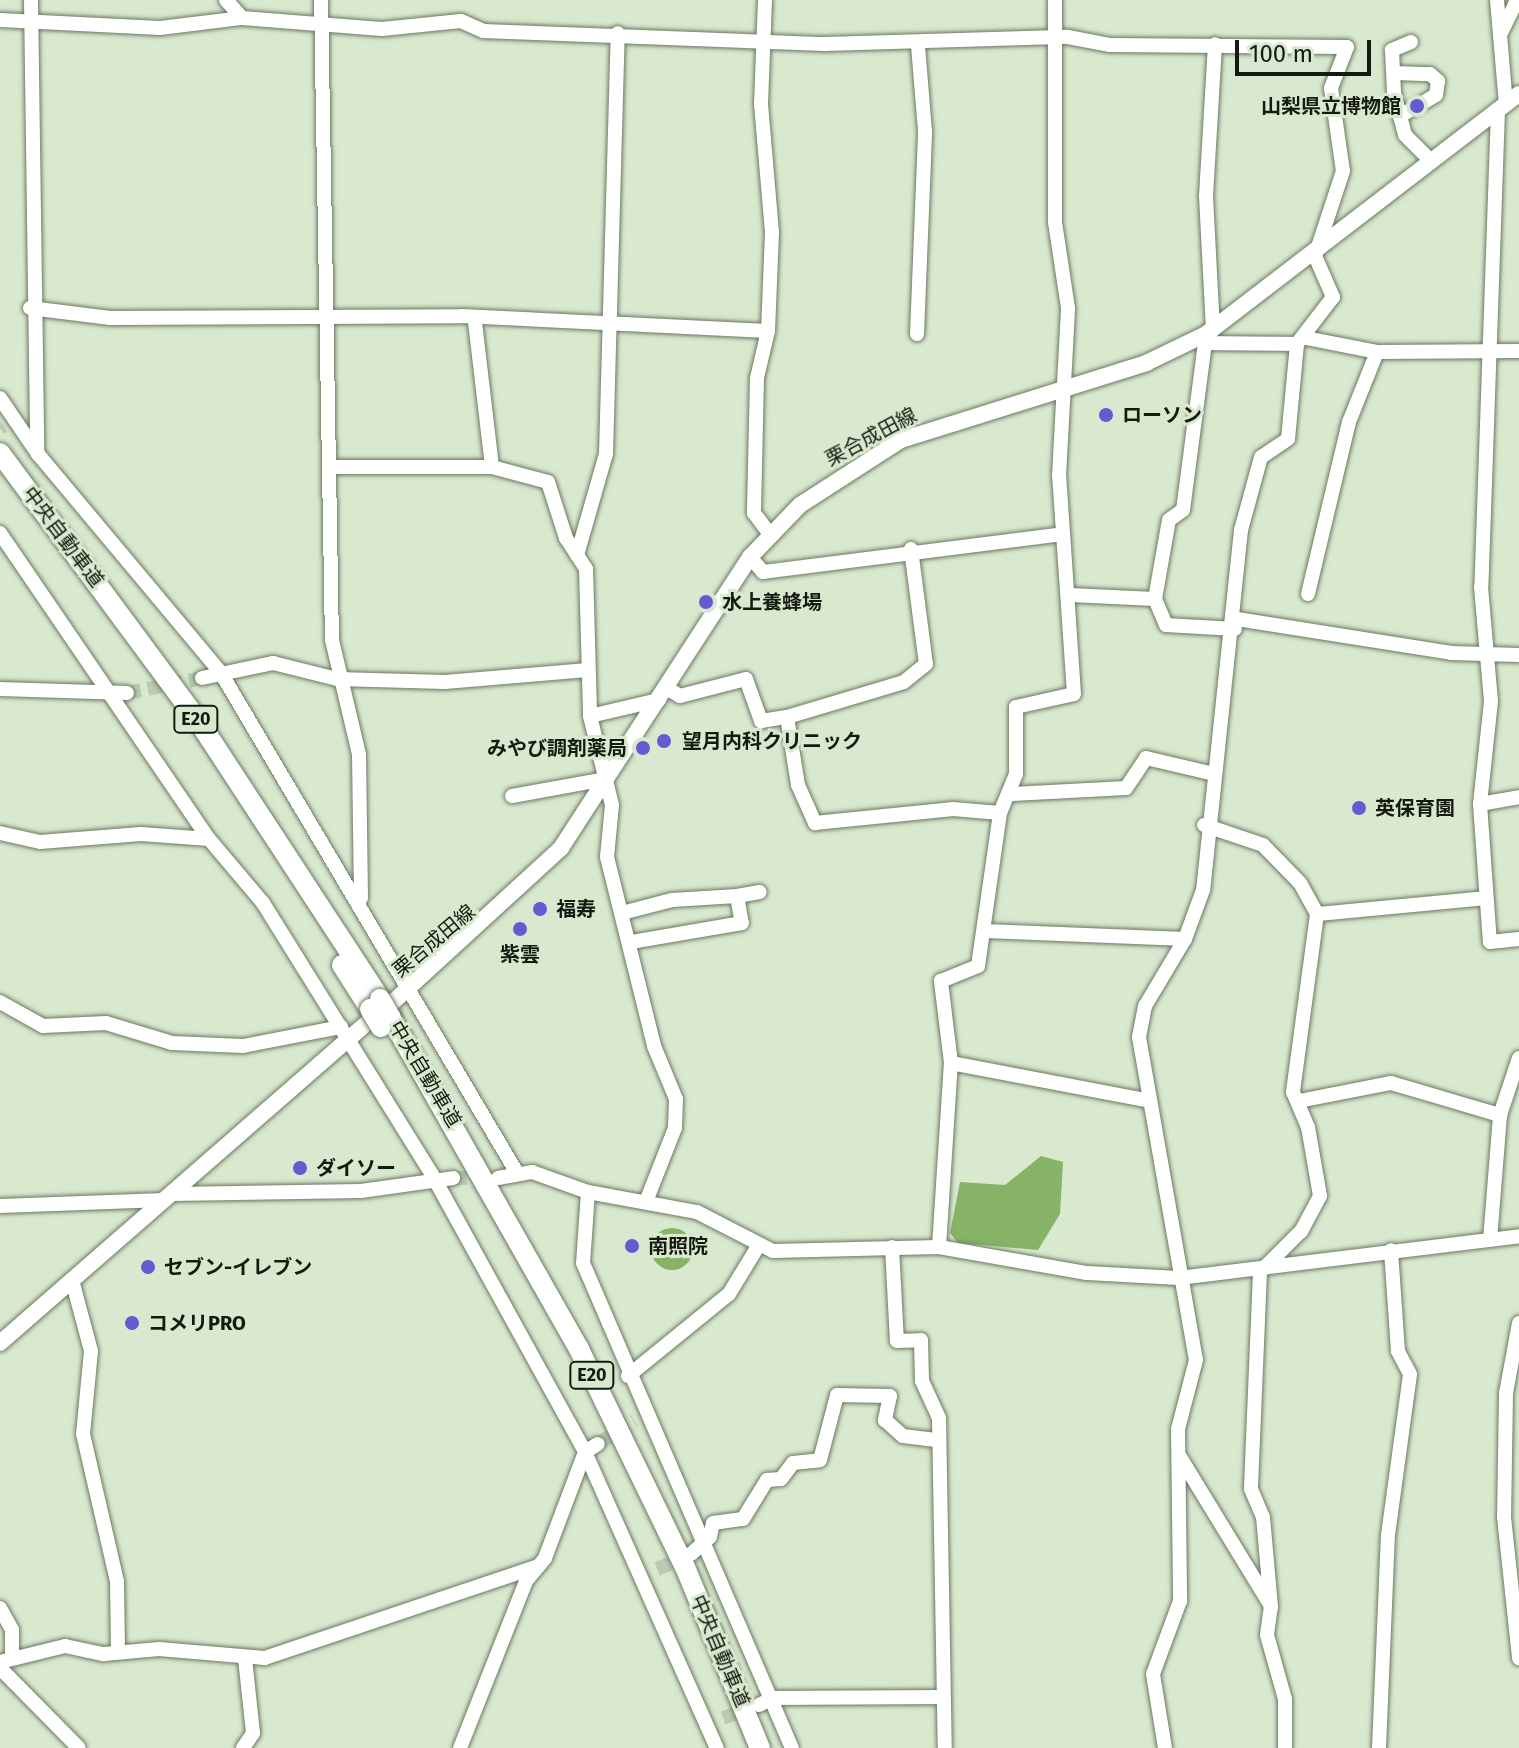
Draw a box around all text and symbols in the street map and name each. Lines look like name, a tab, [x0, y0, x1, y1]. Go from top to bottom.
scale bar	[1239, 24, 1375, 74]
text: 100 m	[1249, 40, 1313, 68]
place label: 山梨県立博物館	[1261, 94, 1401, 118]
marker: 山梨県立博物館	[1408, 97, 1426, 115]
street label: 栗合成田線	[821, 403, 921, 471]
place label: ローソン	[1122, 403, 1202, 427]
marker: ローソン	[1097, 406, 1115, 424]
street label: 中央自動車道	[17, 482, 109, 592]
place label: 水上養蜂場	[722, 590, 822, 614]
marker: 水上養蜂場	[697, 593, 715, 611]
road number: E20	[172, 705, 220, 733]
place label: 望月内科クリニック	[682, 729, 862, 753]
marker: 望月内科クリニック	[653, 730, 675, 752]
place label: みやび調剤薬局	[487, 736, 627, 760]
marker: みやび調剤薬局	[634, 739, 652, 757]
place label: 英保育園	[1375, 796, 1455, 820]
marker: 英保育園	[1350, 799, 1368, 817]
place label: 福寿	[556, 897, 596, 921]
street label: 栗合成田線	[388, 900, 480, 982]
marker: 福寿	[531, 900, 549, 918]
marker: 紫雲	[511, 920, 529, 938]
place label: 紫雲	[500, 942, 540, 966]
street label: 中央自動車道	[384, 1016, 466, 1132]
place label: ダイソー	[316, 1156, 396, 1180]
marker: ダイソー	[291, 1159, 309, 1177]
place label: 南照院	[648, 1234, 708, 1258]
marker: 南照院	[623, 1237, 641, 1255]
place label: セブン-イレブン	[164, 1255, 312, 1279]
marker: セブン-イレブン	[139, 1258, 157, 1276]
place label: コメリPRO	[148, 1311, 246, 1335]
marker: コメリPRO	[123, 1314, 141, 1332]
road number: E20	[568, 1361, 616, 1389]
street label: 中央自動車道	[686, 1591, 754, 1711]

